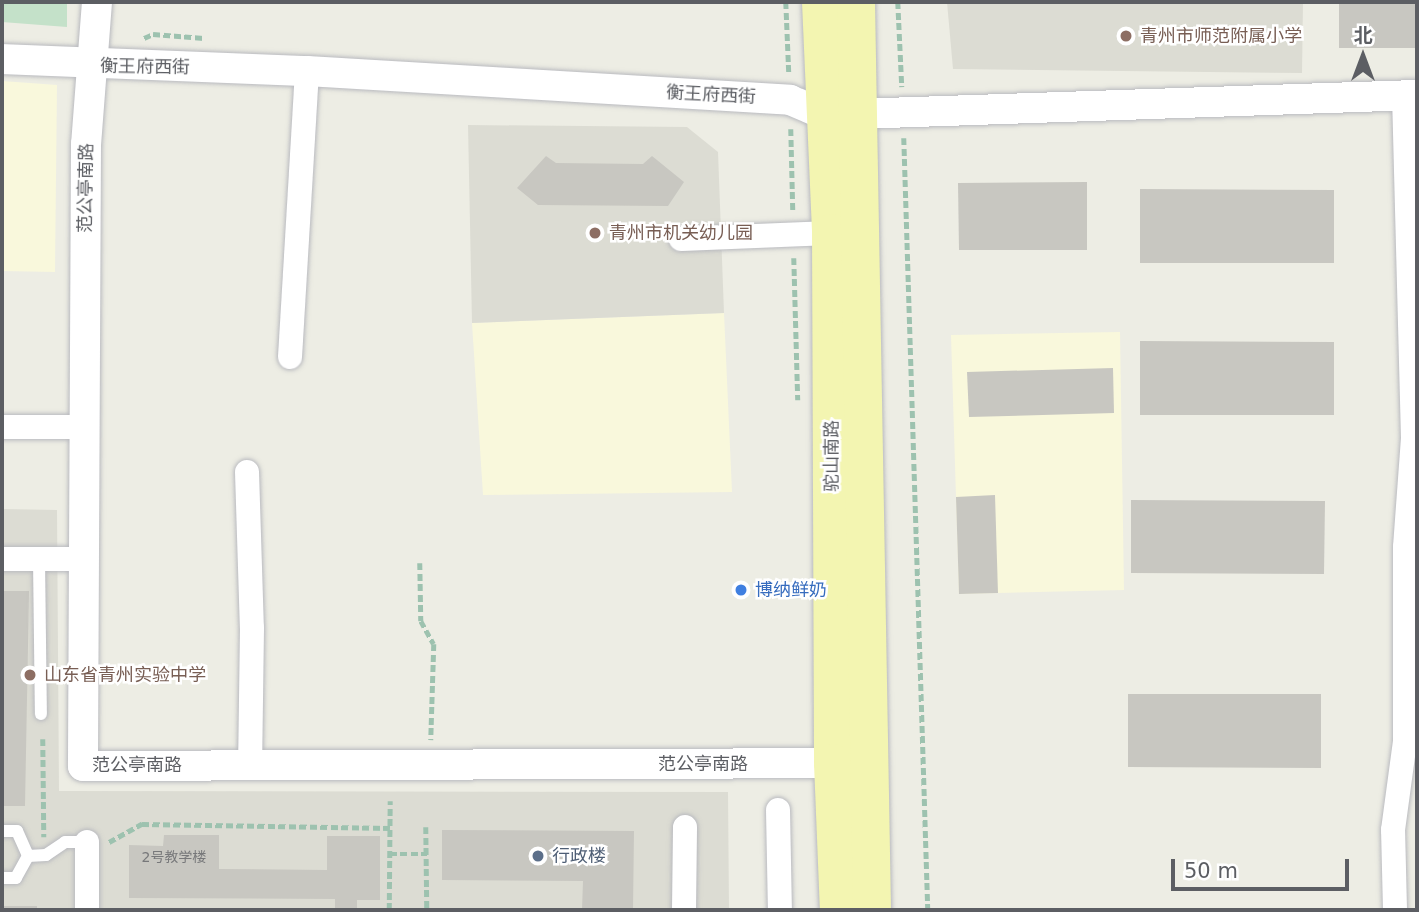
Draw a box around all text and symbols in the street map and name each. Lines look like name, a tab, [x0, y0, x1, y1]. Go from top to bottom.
north arrow	[1328, 21, 1398, 91]
text: 北	[1353, 24, 1373, 46]
place label: 青州市师范附属小学	[1140, 25, 1302, 47]
marker: 青州市师范附属小学	[1118, 28, 1134, 44]
street label: 衡王府西街	[100, 55, 190, 79]
street label: 衡王府西街	[665, 82, 757, 108]
street label: 范公亭南路	[74, 143, 98, 233]
place label: 青州市机关幼儿园	[609, 222, 753, 244]
marker: 青州市机关幼儿园	[587, 225, 603, 241]
street label: 驼山南路	[821, 420, 843, 492]
place label: 博纳鲜奶	[755, 579, 827, 601]
marker: 博纳鲜奶	[733, 582, 749, 598]
place label: 山东省青州实验中学	[44, 664, 206, 686]
marker: 山东省青州实验中学	[22, 667, 38, 683]
street label: 范公亭南路	[658, 753, 748, 775]
street label: 范公亭南路	[92, 754, 182, 776]
place label: 行政楼	[552, 845, 606, 867]
scale bar	[1174, 846, 1352, 890]
marker: 行政楼	[530, 848, 546, 864]
house number: 2号教学楼	[142, 849, 206, 865]
text: 50 m	[1184, 859, 1238, 883]

